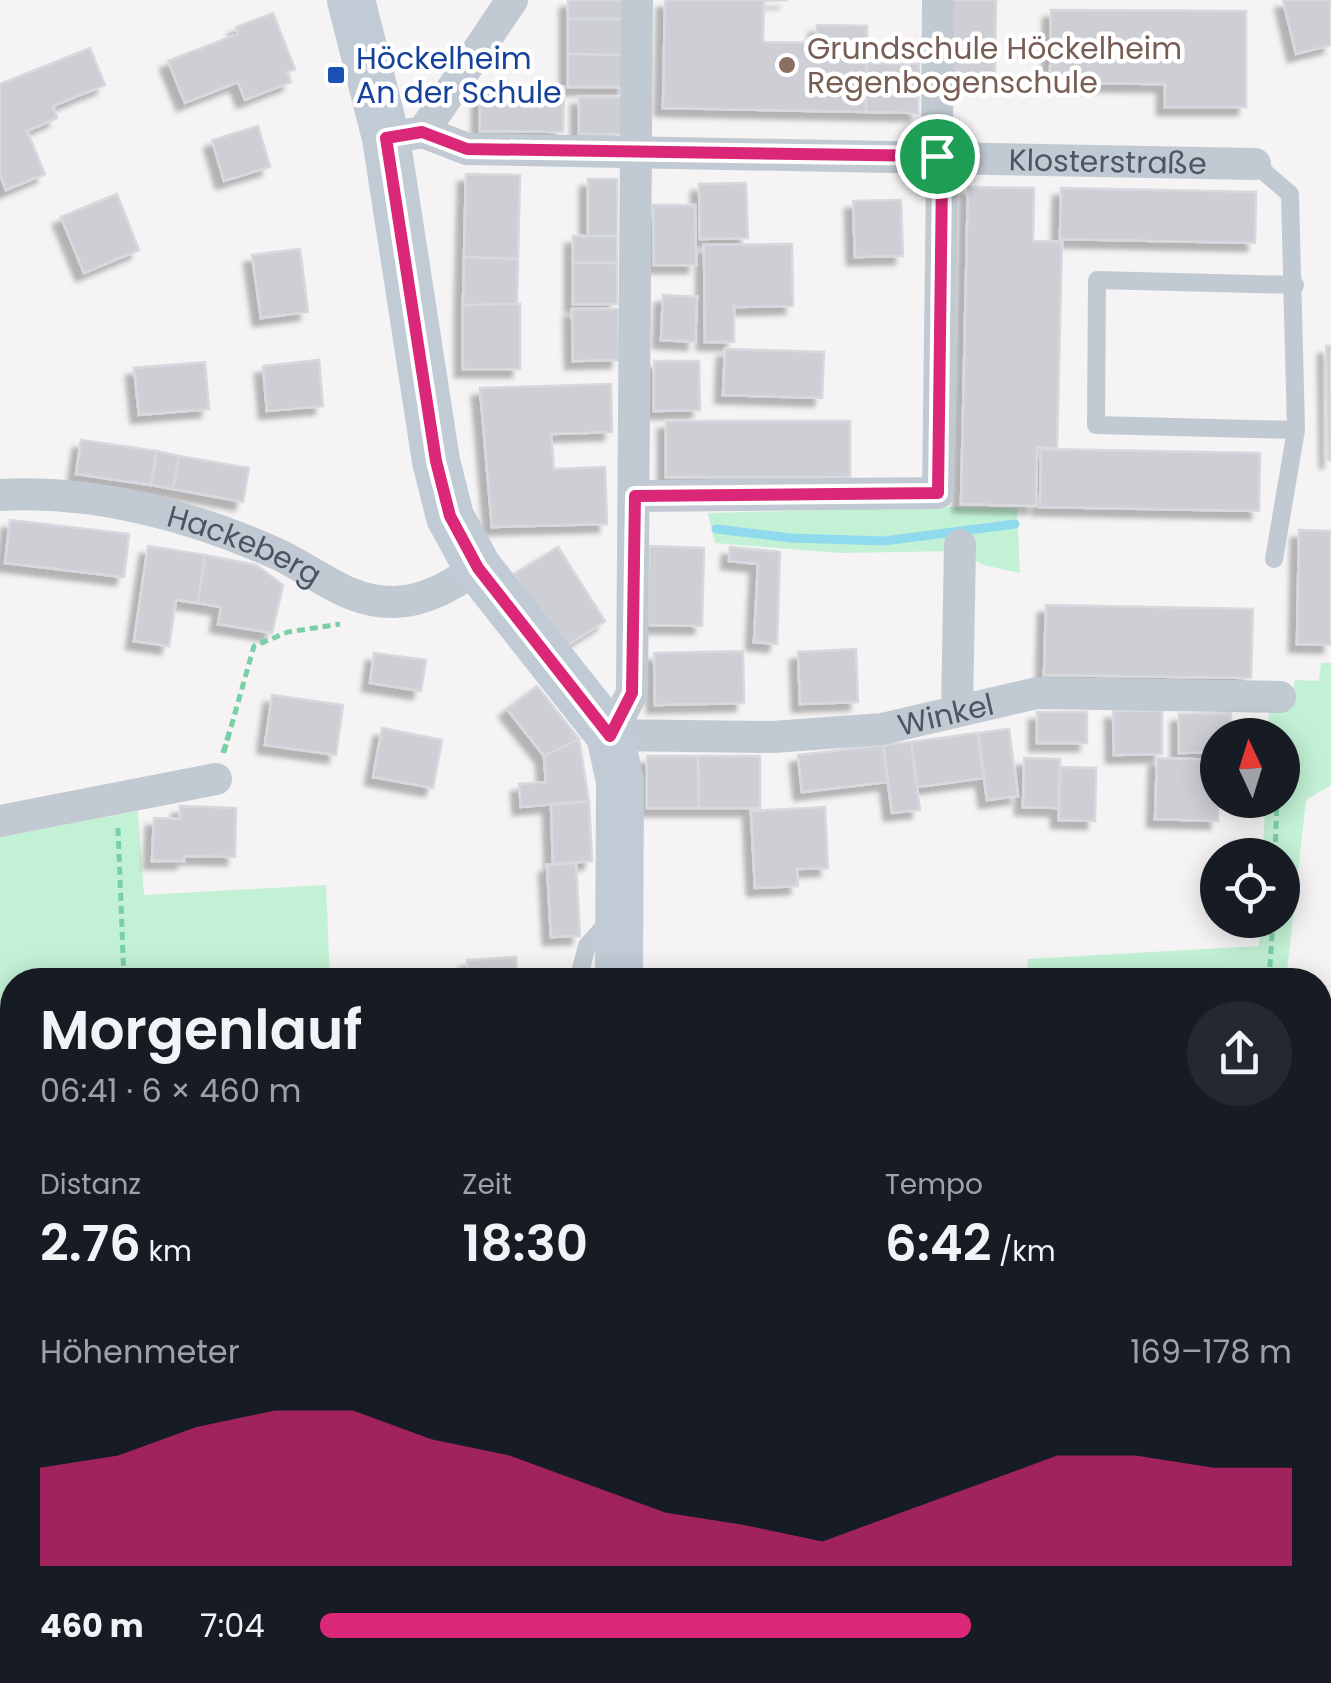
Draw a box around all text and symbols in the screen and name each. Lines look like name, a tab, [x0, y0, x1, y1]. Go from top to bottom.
place label: Grundschule Höckelheim Regenbogenschule	[807, 27, 1182, 104]
place label: Höckelheim An der Schule	[356, 37, 562, 114]
marker: Grundschule Höckelheim Regenbogenschule	[776, 54, 798, 76]
marker: Höckelheim An der Schule	[325, 64, 347, 86]
pin	[895, 114, 980, 199]
icon: arrive	[910, 129, 965, 184]
street label: Klosterstraße	[1008, 138, 1207, 185]
street label: Hackeberg	[162, 494, 330, 596]
street label: Winkel	[893, 682, 998, 746]
north arrow	[1200, 718, 1300, 818]
map controls	[1200, 718, 1300, 938]
button: locate	[1200, 838, 1300, 938]
text: Morgenlauf	[40, 991, 362, 1068]
button: share	[1187, 1001, 1292, 1106]
text: 06:41 · 6 × 460 m	[40, 1068, 302, 1113]
text: Distanz	[40, 1165, 141, 1204]
text: Zeit	[462, 1165, 512, 1204]
text: Tempo	[885, 1165, 983, 1204]
text: 2.76	[40, 1208, 141, 1279]
text: 18:30	[462, 1208, 588, 1279]
text: 6:42	[885, 1208, 992, 1279]
text: km	[141, 1232, 192, 1271]
text: /km	[992, 1232, 1056, 1271]
text: Höhenmeter	[40, 1329, 240, 1374]
text: 169–178 m	[1130, 1329, 1292, 1374]
text: 460 m	[40, 1603, 144, 1648]
text: 7:04	[200, 1603, 265, 1648]

